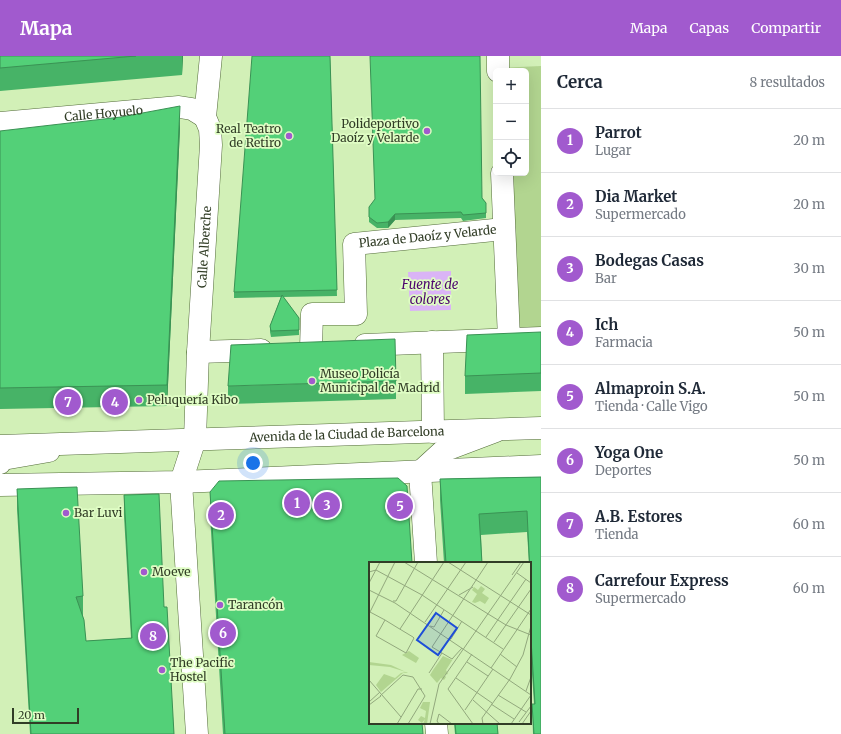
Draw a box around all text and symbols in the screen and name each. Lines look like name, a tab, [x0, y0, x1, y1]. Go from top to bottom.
text: Mapa	[20, 16, 72, 40]
text: Mapa	[630, 19, 667, 37]
text: Capas	[689, 19, 729, 37]
text: Compartir	[751, 19, 821, 37]
map controls	[493, 68, 529, 176]
button: +	[493, 68, 529, 104]
text: Cerca	[557, 71, 603, 93]
text: 8 resultados	[749, 74, 825, 91]
street label: Calle Hoyuelo	[64, 102, 144, 124]
button: −	[493, 104, 529, 140]
place label: Polideportivo Daoíz y Velarde	[331, 116, 419, 145]
place label: Real Teatro de Retiro	[216, 121, 281, 150]
text: Parrot	[595, 123, 642, 142]
marker: Polideportivo Daoíz y Velarde	[422, 126, 432, 136]
marker: Real Teatro de Retiro	[284, 131, 294, 141]
text: 1	[567, 132, 573, 149]
text: 20 m	[793, 132, 825, 149]
button: locate	[493, 140, 529, 176]
text: Lugar	[595, 142, 632, 159]
text: Dia Market	[595, 187, 677, 206]
text: 2	[566, 196, 574, 213]
text: 20 m	[793, 196, 825, 213]
street label: Calle Alberche	[194, 205, 214, 288]
text: Supermercado	[595, 206, 686, 223]
street label: Plaza de Daoíz y Velarde	[358, 222, 497, 250]
text: Bodegas Casas	[595, 251, 704, 270]
text: 3	[566, 260, 574, 277]
text: 30 m	[793, 260, 825, 277]
text: Bar	[595, 270, 617, 287]
water label: Fuente de colores	[400, 276, 459, 308]
text: Ich	[595, 315, 618, 334]
text: 4	[566, 324, 574, 341]
text: 50 m	[793, 324, 825, 341]
text: Farmacia	[595, 334, 653, 351]
place label: Museo Policía Municipal de Madrid	[320, 366, 440, 395]
marker: Museo Policía Municipal de Madrid	[307, 376, 317, 386]
text: Almaproin S.A.	[595, 379, 706, 398]
pin: 7	[55, 387, 81, 417]
pin: 4	[102, 387, 128, 417]
text: 5	[566, 388, 574, 405]
text: 50 m	[793, 388, 825, 405]
place label: Peluquería Kibo	[147, 392, 238, 407]
marker: Peluquería Kibo	[134, 395, 144, 405]
text: Tienda · Calle Vigo	[595, 398, 708, 415]
street label: Avenida de la Ciudad de Barcelona	[248, 423, 445, 445]
text: Yoga One	[595, 443, 663, 462]
text: 6	[566, 452, 574, 469]
text: 50 m	[793, 452, 825, 469]
your location	[243, 453, 263, 473]
text: Deportes	[595, 462, 652, 479]
pin: 1	[284, 488, 310, 518]
pin: 3	[314, 490, 340, 520]
pin: 5	[387, 491, 413, 521]
pin: 2	[208, 500, 234, 530]
place label: Bar Luvi	[74, 505, 123, 520]
text: A.B. Estores	[595, 507, 682, 526]
marker: Bar Luvi	[61, 508, 71, 518]
text: 7	[566, 516, 574, 533]
text: 60 m	[793, 516, 825, 533]
text: Tienda	[595, 526, 639, 543]
inset map	[369, 562, 531, 724]
place label: Moeve	[152, 564, 190, 579]
marker: Moeve	[139, 567, 149, 577]
text: Carrefour Express	[595, 571, 729, 590]
text: 8	[566, 580, 574, 597]
text: 60 m	[793, 580, 825, 597]
text: Supermercado	[595, 590, 686, 607]
place label: Tarancón	[228, 597, 283, 612]
marker: Tarancón	[215, 600, 225, 610]
pin: 6	[210, 618, 236, 648]
pin: 8	[140, 621, 166, 651]
place label: The Pacific Hostel	[170, 655, 234, 684]
marker: The Pacific Hostel	[157, 665, 167, 675]
scale bar	[12, 706, 79, 725]
text: 20 m	[18, 708, 45, 722]

